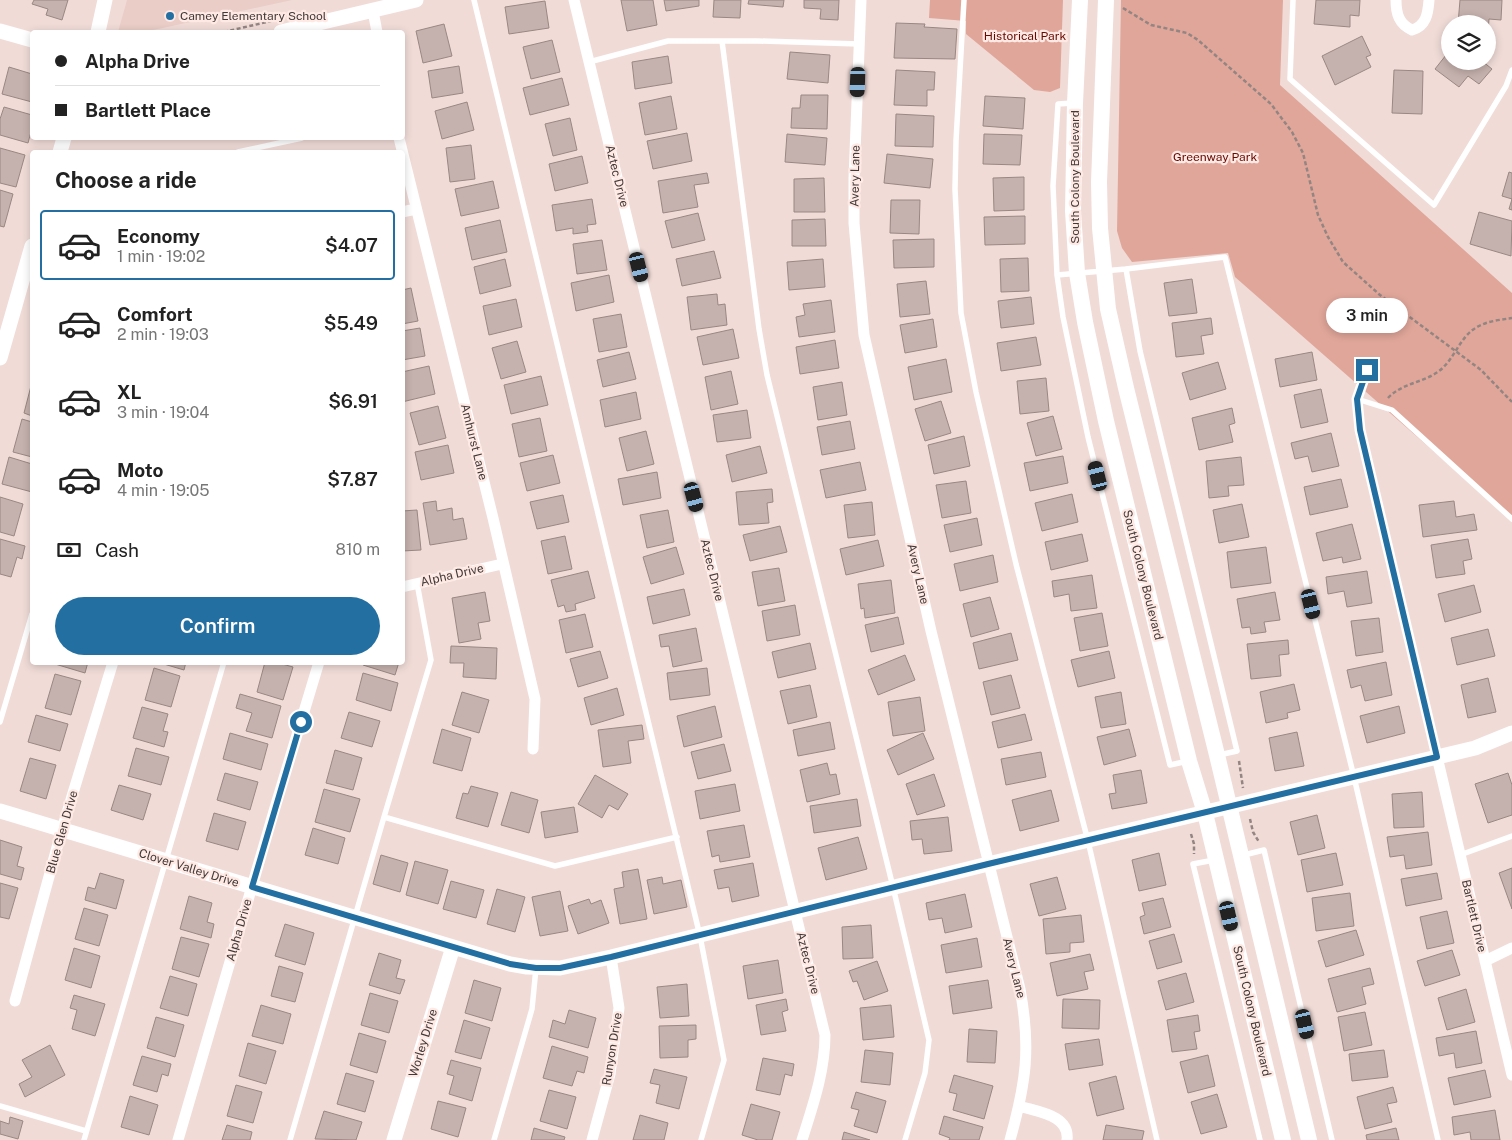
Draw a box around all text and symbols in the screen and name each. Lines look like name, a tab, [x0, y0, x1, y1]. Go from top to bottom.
place label: Camey Elementary School	[180, 9, 327, 23]
marker: Camey Elementary School	[164, 10, 176, 22]
map controls	[1441, 15, 1496, 70]
button: layers	[1441, 15, 1496, 70]
park label: Historical Park	[984, 29, 1066, 43]
text: Alpha Drive	[85, 50, 190, 72]
car	[849, 67, 866, 97]
text: Bartlett Place	[85, 99, 211, 121]
street label: South Colony Boulevard	[1068, 110, 1082, 244]
street label: Aztec Drive	[602, 143, 632, 209]
street label: Avery Lane	[847, 145, 863, 207]
park label: Greenway Park	[1173, 150, 1257, 164]
text: Choose a ride	[55, 167, 197, 193]
icon: car	[57, 223, 102, 268]
text: Economy	[117, 225, 200, 247]
text: $4.07	[325, 234, 378, 256]
text: 1 min · 19:02	[117, 247, 205, 266]
car	[628, 251, 649, 283]
callout: 3 min	[1326, 298, 1408, 332]
icon: car	[57, 301, 102, 346]
text: Comfort	[117, 303, 193, 325]
text: 3 min	[1346, 306, 1388, 325]
text: $5.49	[324, 312, 378, 334]
text: 2 min · 19:03	[117, 325, 209, 344]
route end	[1356, 359, 1378, 381]
icon: car	[57, 379, 102, 424]
text: XL	[117, 381, 142, 403]
text: $6.91	[328, 390, 378, 412]
street label: Amhurst Lane	[458, 402, 490, 482]
text: 3 min · 19:04	[117, 403, 209, 422]
icon: car	[57, 457, 102, 502]
text: Moto	[117, 459, 163, 481]
car	[1087, 460, 1108, 492]
text: $7.87	[327, 468, 378, 490]
text: 4 min · 19:05	[117, 481, 210, 500]
car	[682, 481, 705, 513]
street label: South Colony Boulevard	[1120, 508, 1166, 642]
icon: cash	[55, 536, 83, 564]
street label: Aztec Drive	[697, 537, 727, 603]
text: Cash	[95, 539, 139, 561]
text: 810 m	[336, 540, 380, 559]
street label: Avery Lane	[904, 542, 932, 606]
street label: Alpha Drive	[419, 561, 485, 589]
car	[1300, 588, 1321, 620]
button: Confirm	[55, 597, 380, 655]
route start	[290, 711, 312, 733]
street label: Blue Glen Drive	[43, 789, 81, 875]
street label: Clover Valley Drive	[137, 846, 241, 890]
street label: Bartlett Drive	[1459, 878, 1489, 954]
street label: Alpha Drive	[223, 897, 255, 963]
car	[1218, 900, 1239, 932]
street label: Aztec Drive	[793, 930, 823, 996]
street label: Avery Lane	[1000, 936, 1028, 1000]
street label: South Colony Boulevard	[1230, 944, 1274, 1078]
street label: Worley Drive	[406, 1007, 440, 1079]
car	[1294, 1008, 1315, 1040]
street label: Runyon Drive	[599, 1011, 625, 1086]

